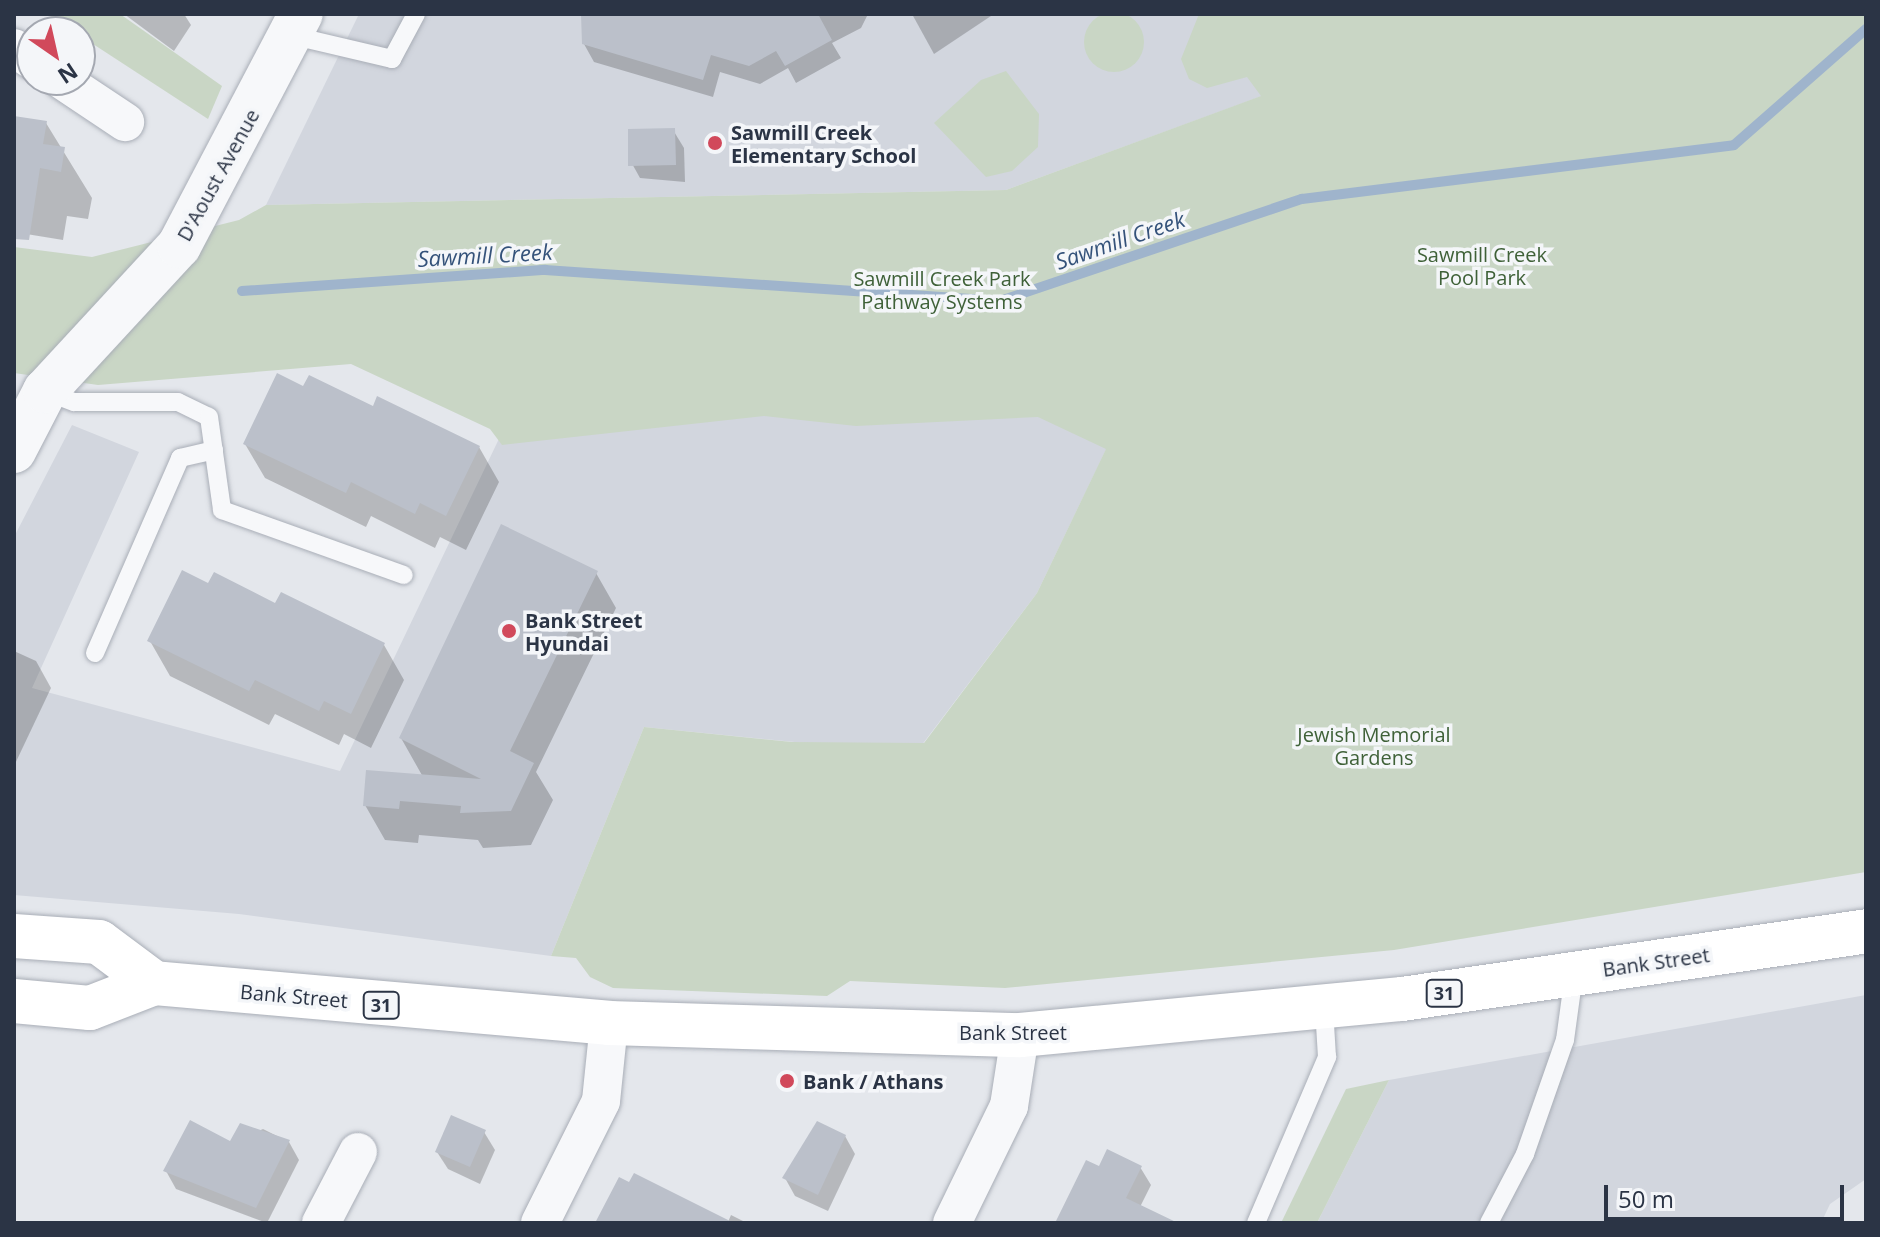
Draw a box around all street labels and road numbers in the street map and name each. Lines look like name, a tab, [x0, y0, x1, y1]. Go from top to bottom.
street label: D'Aoust Avenue	[172, 105, 264, 245]
street label: Bank Street	[1601, 943, 1711, 981]
street label: Bank Street	[239, 979, 349, 1013]
road number: 31	[1424, 979, 1464, 1007]
road number: 31	[361, 991, 401, 1019]
street label: Bank Street	[959, 1020, 1067, 1044]

